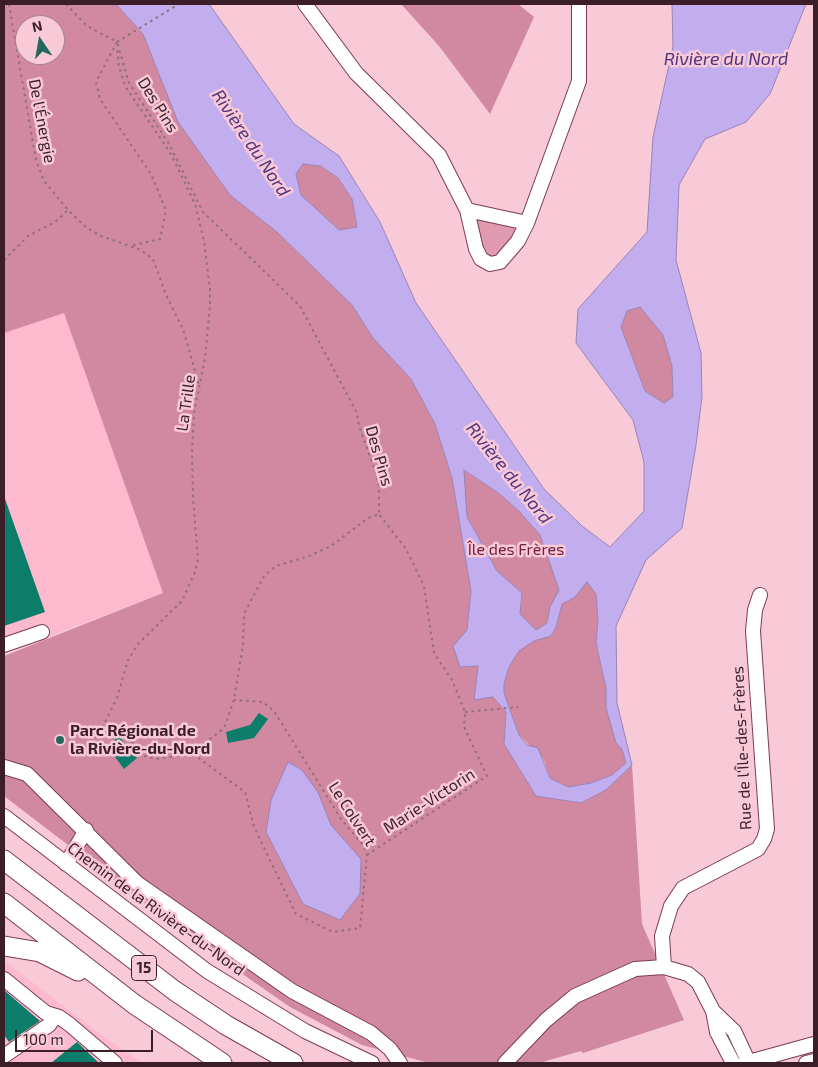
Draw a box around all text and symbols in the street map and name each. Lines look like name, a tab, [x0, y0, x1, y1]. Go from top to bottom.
north arrow	[15, 15, 65, 65]
text: N	[30, 16, 44, 35]
water label: Rivière du Nord	[664, 48, 788, 70]
street label: Des Pins	[133, 74, 183, 136]
street label: De l'Énergie	[24, 77, 60, 165]
water label: Rivière du Nord	[207, 85, 295, 201]
street label: La Trille	[173, 374, 199, 432]
water label: Rivière du Nord	[461, 418, 557, 528]
street label: Des Pins	[361, 424, 397, 488]
park label: Île des Frères	[468, 540, 564, 560]
street label: Rue de l'Île-des-Frères	[728, 666, 756, 830]
place label: Parc Régional de la Rivière-du-Nord	[70, 721, 210, 759]
marker: Parc Régional de la Rivière-du-Nord	[54, 734, 66, 746]
street label: Marie-Victorin	[380, 764, 478, 838]
street label: Le Colvert	[324, 778, 380, 850]
street label: Chemin de la Rivière-du-Nord	[64, 838, 248, 980]
road number: 15	[132, 956, 156, 980]
scale bar	[18, 1020, 155, 1052]
text: 100 m	[23, 1030, 64, 1048]

